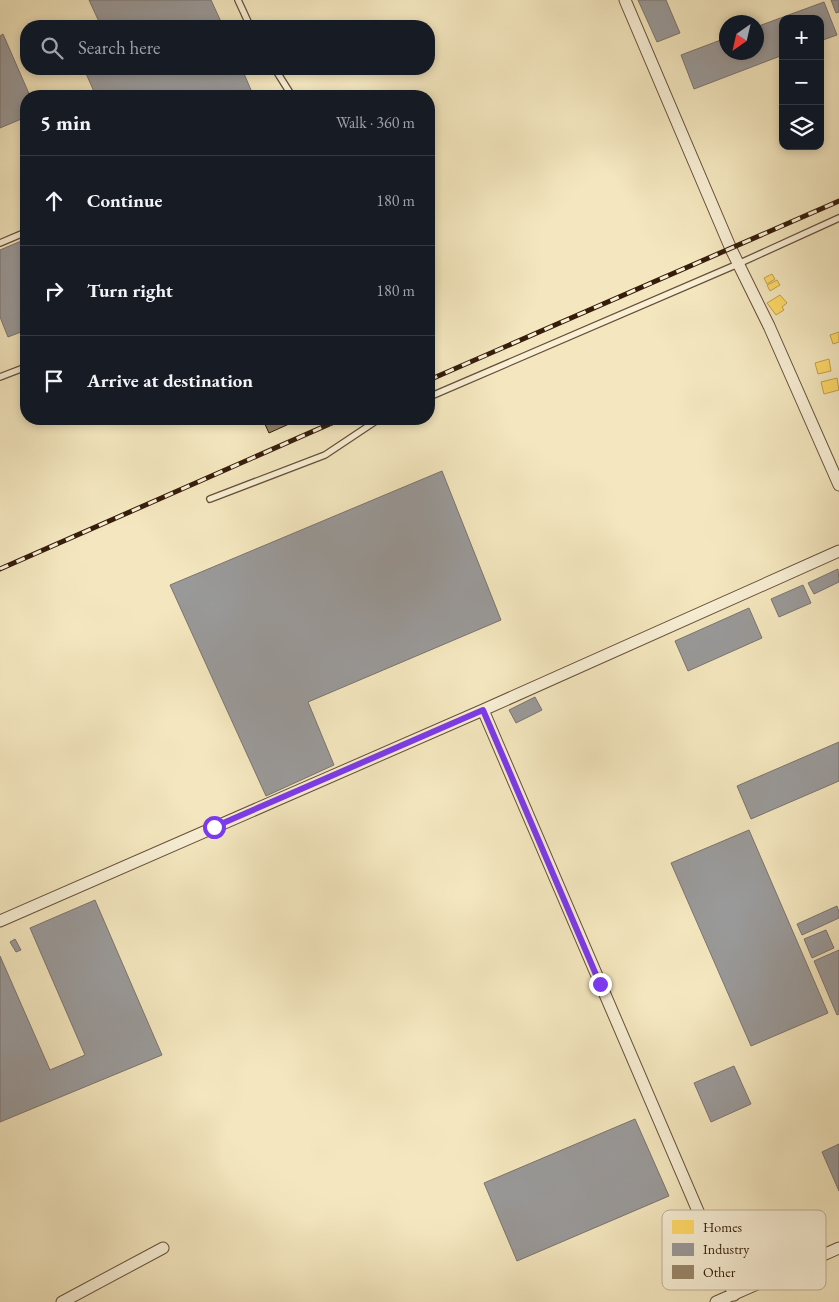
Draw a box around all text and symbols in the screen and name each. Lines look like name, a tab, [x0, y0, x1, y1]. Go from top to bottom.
north arrow	[719, 15, 764, 60]
map controls	[779, 15, 824, 150]
button: +	[779, 15, 824, 60]
search box	[20, 20, 435, 75]
icon: search	[38, 34, 66, 62]
text: Search here	[78, 35, 160, 60]
button: −	[779, 60, 824, 105]
button: layers	[779, 105, 824, 150]
text: 5 min	[40, 109, 91, 136]
text: Walk · 360 m	[336, 112, 415, 133]
icon: ahead	[40, 187, 68, 215]
text: Continue	[87, 188, 162, 213]
text: 180 m	[376, 190, 415, 211]
icon: right	[40, 277, 68, 305]
text: Turn right	[87, 278, 173, 303]
text: 180 m	[376, 280, 415, 301]
icon: arrive	[40, 367, 68, 395]
text: Arrive at destination	[87, 368, 253, 393]
route start	[203, 816, 226, 839]
route end	[589, 973, 612, 996]
legend	[662, 1210, 826, 1290]
text: Homes	[703, 1218, 743, 1236]
text: Industry	[703, 1240, 750, 1258]
text: Other	[703, 1263, 736, 1281]

